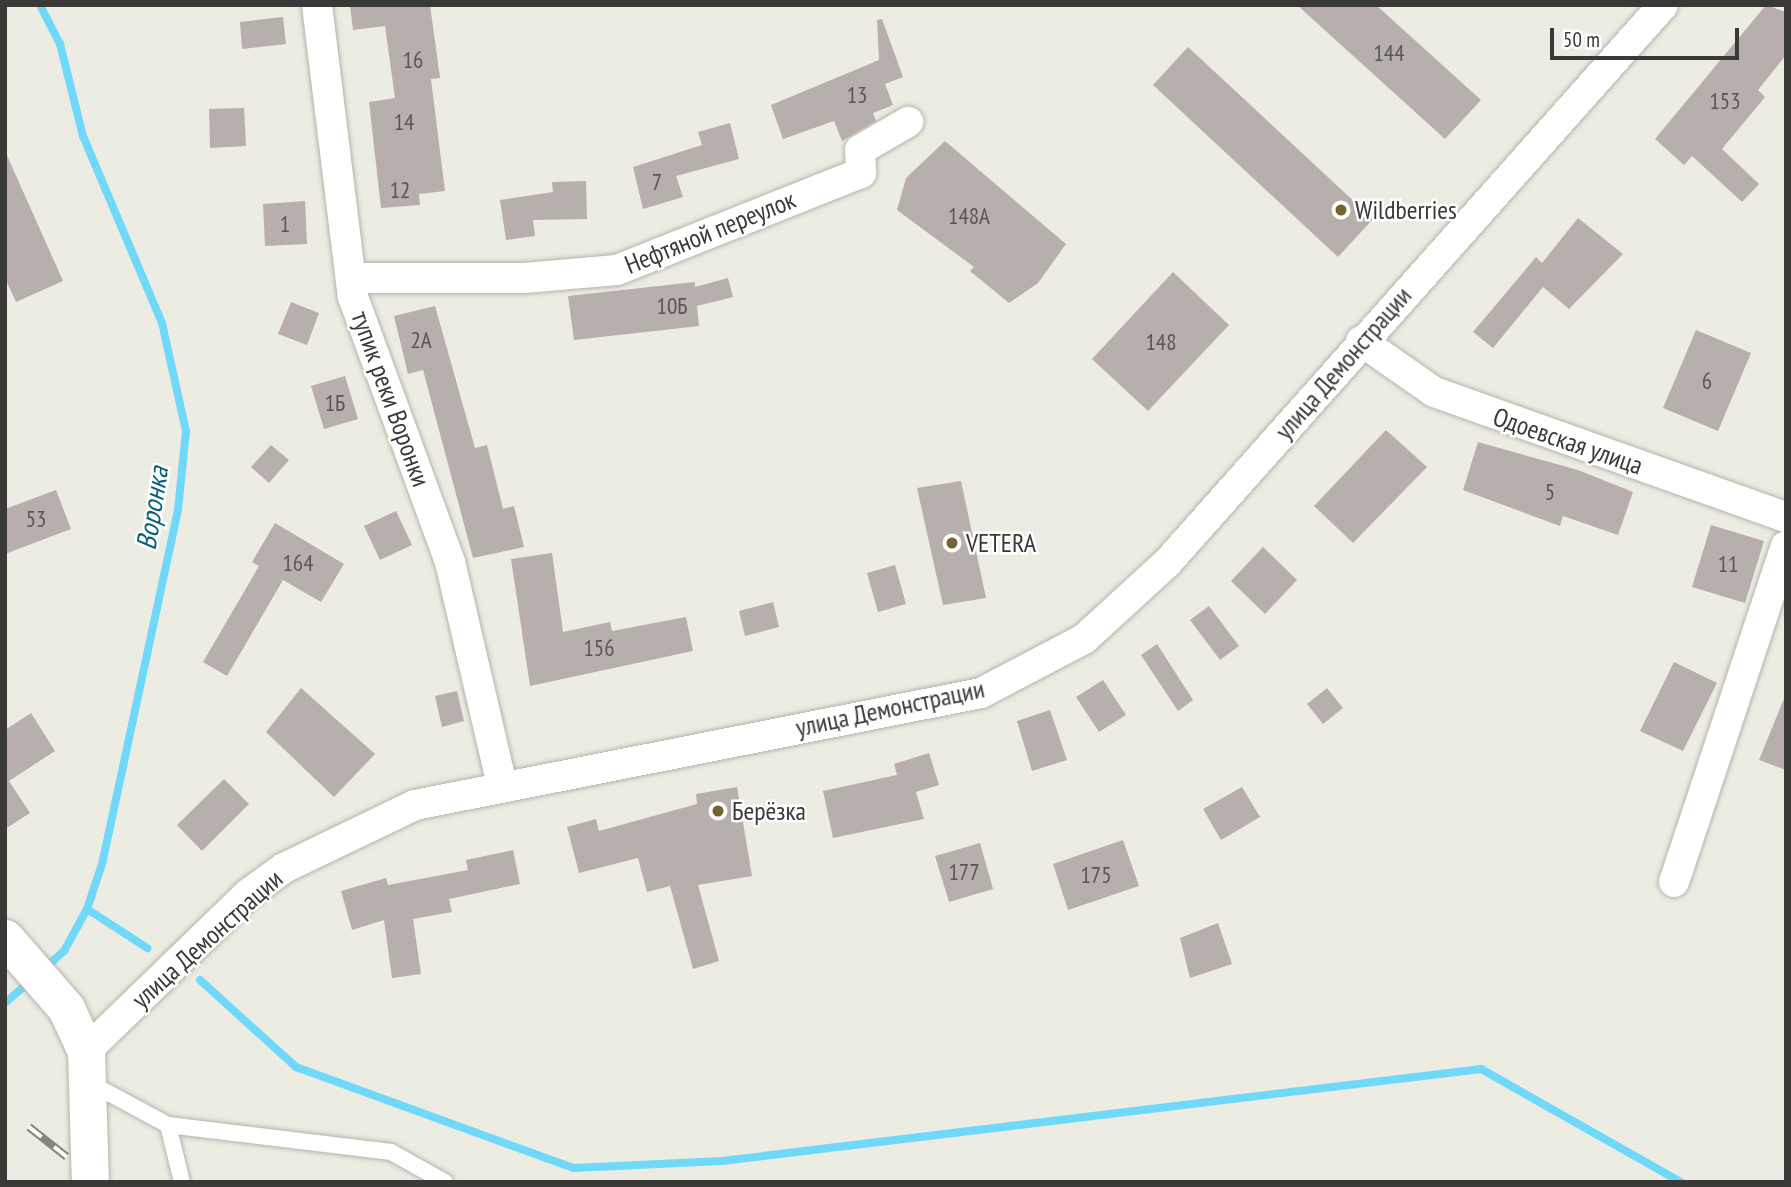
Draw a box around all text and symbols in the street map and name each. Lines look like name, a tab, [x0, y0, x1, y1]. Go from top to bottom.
scale bar	[1553, 14, 1742, 58]
text: 50 m	[1563, 26, 1600, 53]
house number: 144	[1373, 39, 1405, 67]
house number: 16	[403, 46, 423, 74]
house number: 13	[847, 81, 867, 109]
house number: 153	[1709, 87, 1741, 115]
house number: 14	[394, 108, 414, 136]
house number: 7	[652, 168, 662, 196]
house number: 12	[390, 176, 410, 204]
street label: Нефтяной переулок	[620, 184, 800, 280]
place label: Wildberries	[1355, 194, 1457, 226]
house number: 148А	[948, 202, 990, 230]
marker: Wildberries	[1333, 202, 1349, 218]
house number: 1	[280, 210, 290, 238]
street label: улица Демонстрации	[1268, 280, 1418, 446]
house number: 10Б	[657, 292, 687, 320]
street label: тупик реки Воронки	[345, 307, 437, 491]
house number: 2А	[410, 326, 432, 354]
house number: 148	[1145, 328, 1177, 356]
house number: 6	[1702, 367, 1712, 395]
house number: 1Б	[325, 389, 345, 417]
street label: Одоевская улица	[1489, 401, 1647, 481]
water label: Воронка	[129, 464, 175, 552]
house number: 5	[1545, 478, 1555, 506]
house number: 53	[26, 505, 46, 533]
place label: VETERA	[966, 527, 1036, 559]
marker: VETERA	[944, 535, 960, 551]
house number: 164	[282, 549, 314, 577]
house number: 11	[1718, 550, 1738, 578]
house number: 156	[583, 634, 615, 662]
street label: улица Демонстрации	[793, 673, 987, 743]
place label: Берёзка	[732, 795, 806, 827]
marker: Берёзка	[710, 803, 726, 819]
house number: 177	[948, 858, 980, 886]
house number: 175	[1080, 861, 1112, 889]
street label: улица Демонстрации	[125, 863, 289, 1015]

